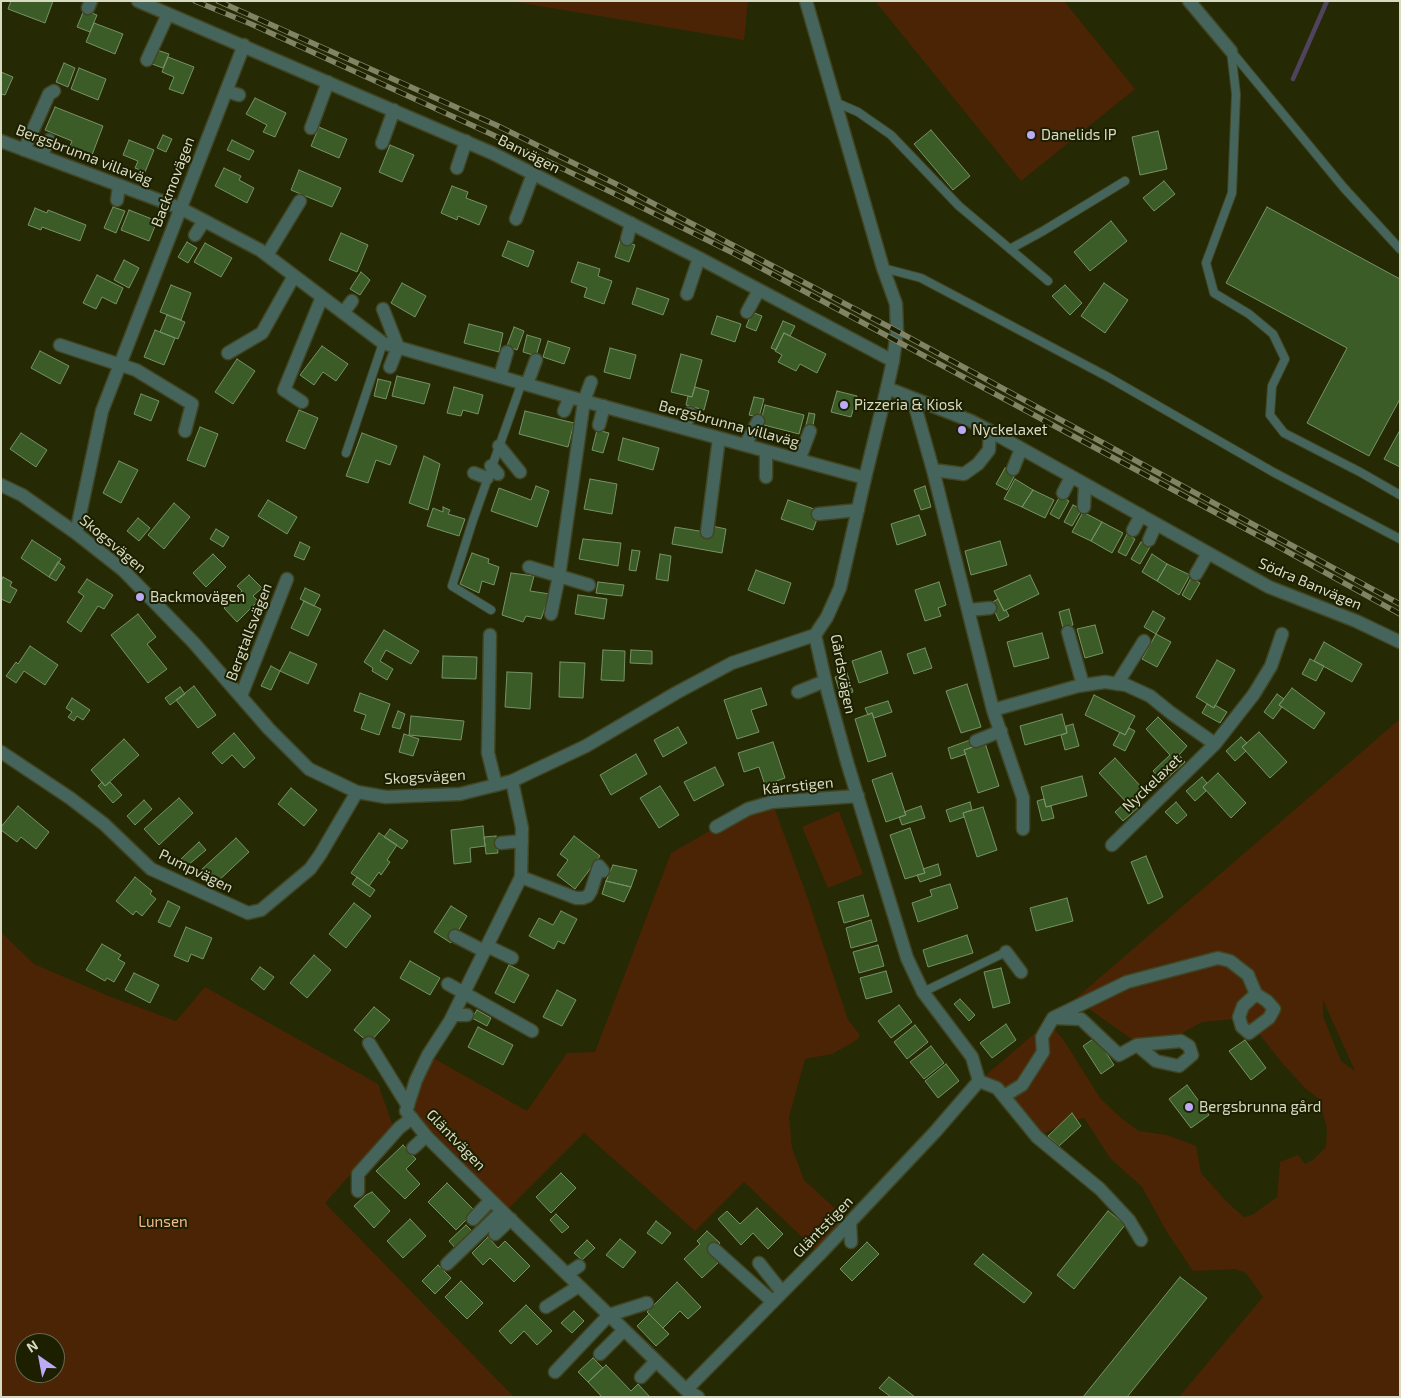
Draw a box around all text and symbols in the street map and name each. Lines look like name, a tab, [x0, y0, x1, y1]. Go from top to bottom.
street label: Bergsbrunna villaväg	[13, 121, 155, 189]
place label: Danelids IP	[1041, 126, 1116, 144]
marker: Danelids IP	[1025, 129, 1037, 141]
street label: Banvägen	[495, 131, 563, 177]
street label: Backmovägen	[148, 134, 198, 230]
place label: Pizzeria & Kiosk	[854, 396, 963, 414]
street label: Bergsbrunna villaväg	[657, 397, 801, 451]
marker: Pizzeria & Kiosk	[838, 399, 850, 411]
place label: Nyckelaxet	[972, 421, 1047, 439]
marker: Nyckelaxet	[956, 424, 968, 436]
street label: Skogsvägen	[76, 511, 150, 577]
street label: Södra Banvägen	[1256, 554, 1364, 614]
street label: Bergtallsvägen	[222, 581, 276, 683]
place label: Backmovägen	[150, 588, 245, 606]
marker: Backmovägen	[134, 591, 146, 603]
street label: Gårdsvägen	[826, 633, 860, 715]
street label: Nyckelaxet	[1119, 750, 1185, 816]
street label: Skogsvägen	[384, 766, 466, 788]
street label: Kärrstigen	[762, 773, 834, 799]
street label: Pumpvägen	[156, 845, 236, 897]
place label: Bergsbrunna gård	[1199, 1098, 1321, 1116]
marker: Bergsbrunna gård	[1183, 1101, 1195, 1113]
street label: Gläntvägen	[423, 1106, 489, 1174]
street label: Gläntstigen	[789, 1192, 857, 1262]
park label: Lunsen	[138, 1213, 188, 1231]
north arrow	[15, 1333, 65, 1383]
text: N	[23, 1336, 41, 1356]

